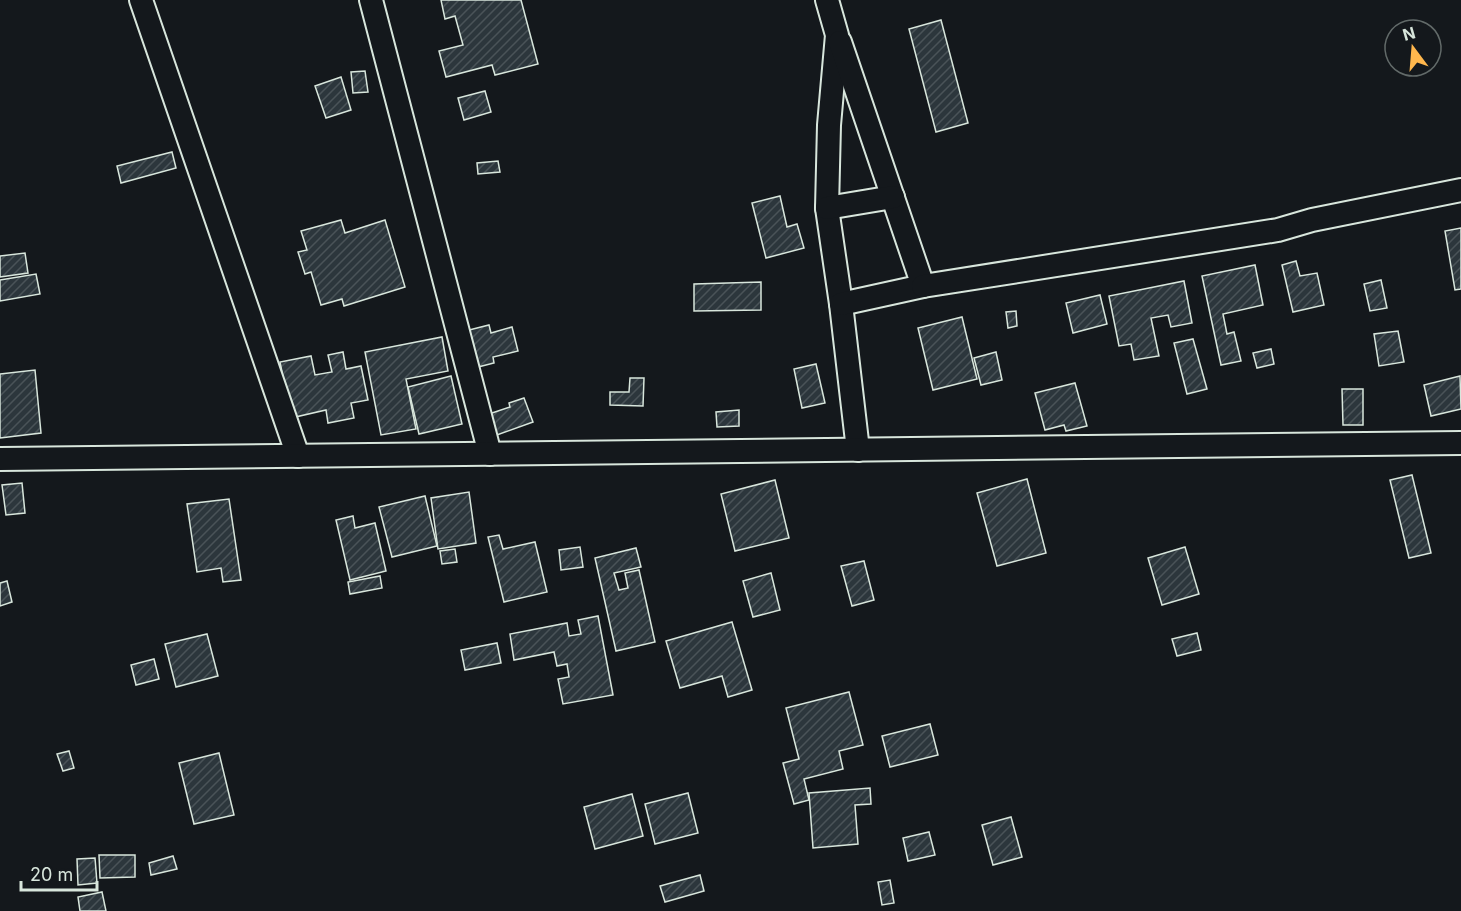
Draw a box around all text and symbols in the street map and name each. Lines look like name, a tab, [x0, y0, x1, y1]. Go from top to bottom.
north arrow	[1383, 18, 1443, 78]
text: N	[1400, 22, 1417, 45]
scale bar	[21, 854, 98, 892]
text: 20 m	[30, 864, 73, 885]

